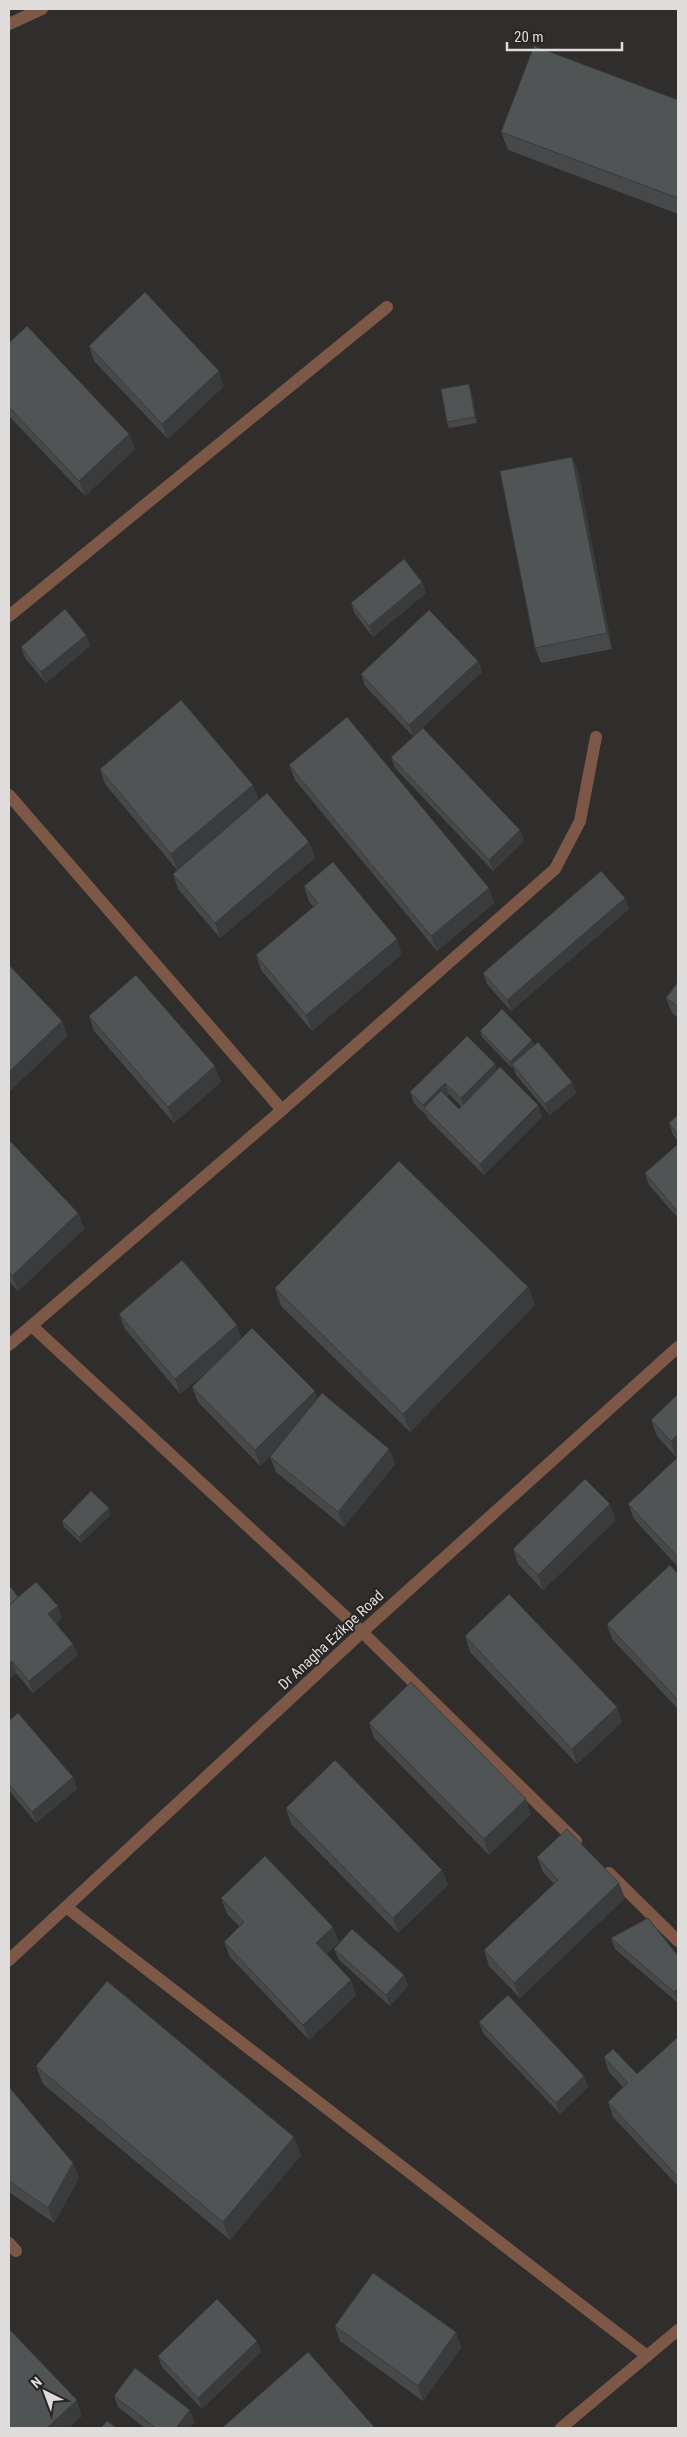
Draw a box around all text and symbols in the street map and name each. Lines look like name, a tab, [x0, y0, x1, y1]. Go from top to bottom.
scale bar	[507, 20, 622, 52]
text: 20 m	[514, 28, 544, 46]
street label: Dr Anagha Ezikpe Road	[275, 1587, 387, 1693]
north arrow	[20, 2367, 70, 2417]
text: N	[28, 2374, 45, 2391]

